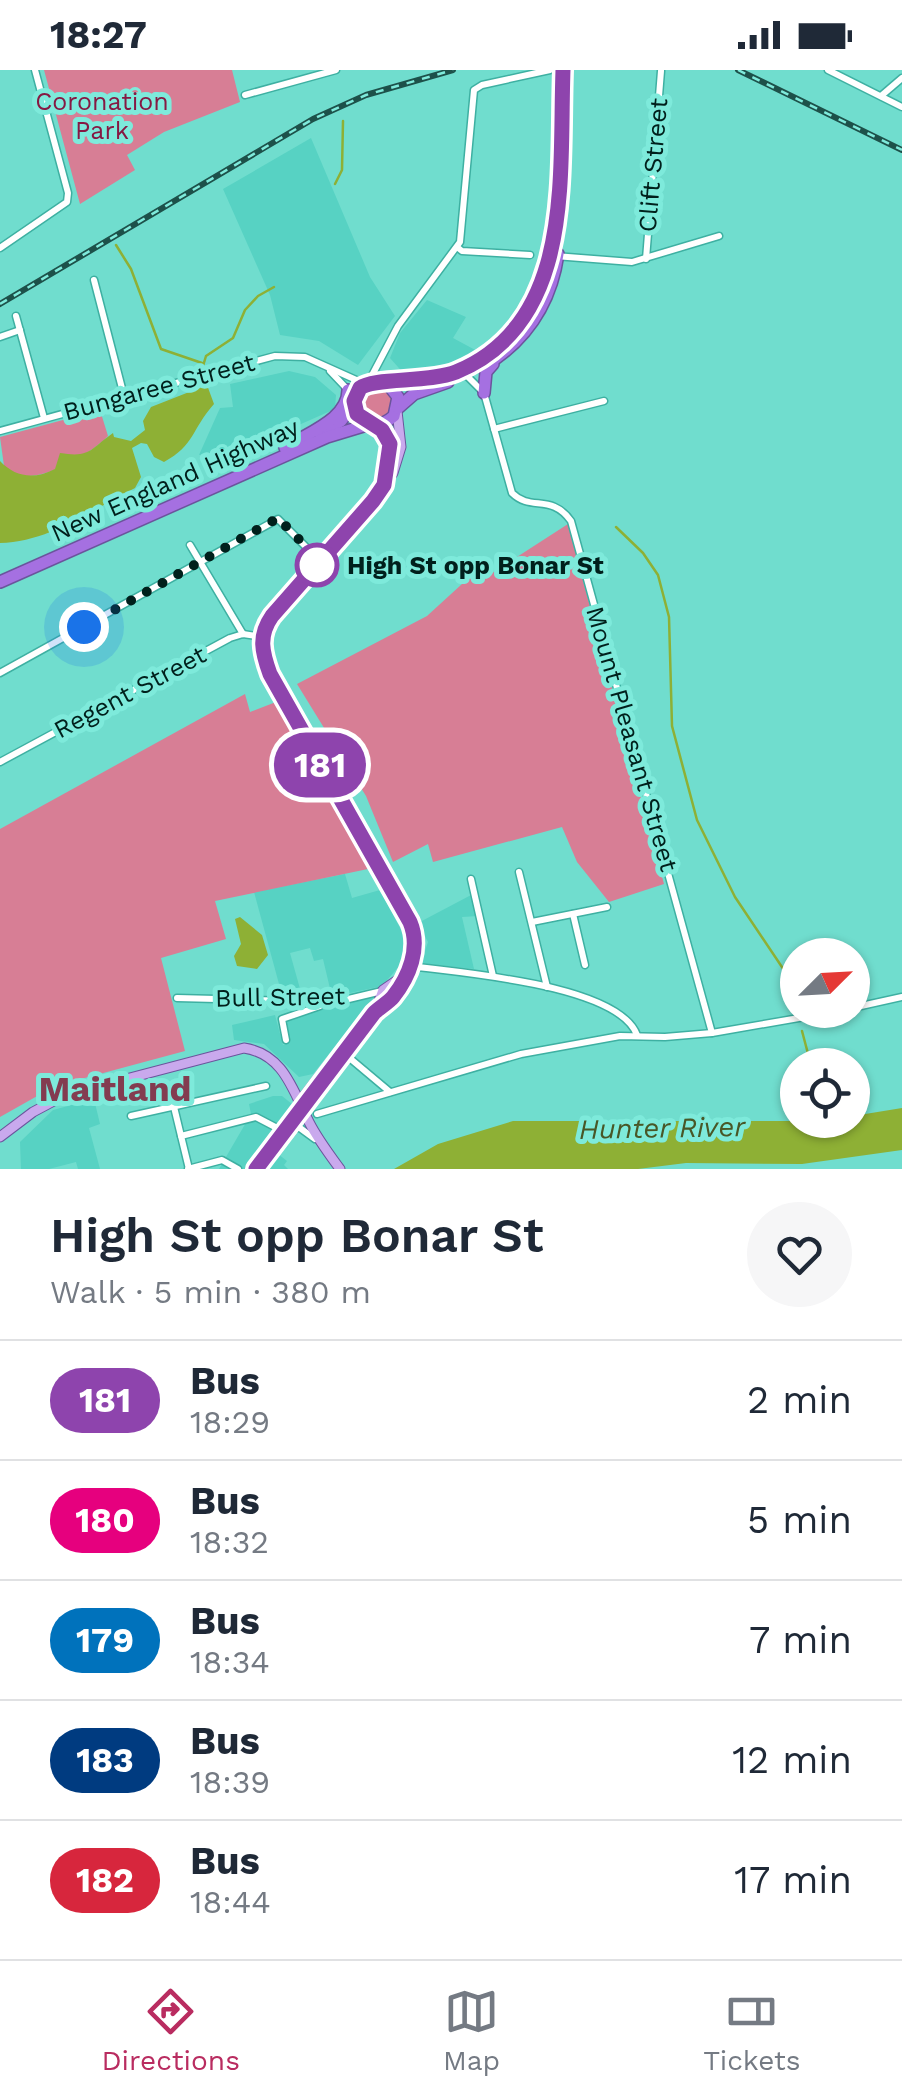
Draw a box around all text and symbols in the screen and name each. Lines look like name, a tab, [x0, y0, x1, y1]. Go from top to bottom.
text: 18:27	[50, 13, 147, 57]
park label: Coronation Park	[35, 87, 169, 145]
street label: Clift Street	[633, 96, 673, 233]
street label: Bungaree Street	[60, 347, 258, 427]
street label: New England Highway	[47, 412, 303, 548]
marker: High St opp Bonar St	[296, 544, 338, 586]
place label: High St opp Bonar St	[347, 551, 604, 580]
your location	[59, 602, 109, 652]
street label: Mount Pleasant Street	[580, 603, 684, 875]
street label: Regent Street	[49, 640, 211, 744]
line badge: 181	[262, 732, 378, 798]
text: 181	[294, 744, 346, 786]
north arrow	[780, 938, 870, 1028]
map controls	[780, 938, 870, 1138]
street label: Bull Street	[215, 981, 346, 1013]
button: locate	[780, 1048, 870, 1138]
district label: Maitland	[38, 1068, 192, 1110]
water label: Hunter River	[579, 1110, 747, 1146]
button: heart	[747, 1202, 852, 1307]
text: High St opp Bonar St	[50, 1207, 544, 1264]
text: Walk · 5 min · 380 m	[50, 1273, 371, 1311]
text: Bus	[190, 1359, 260, 1403]
text: 2 min	[747, 1378, 852, 1422]
text: 181	[79, 1379, 131, 1421]
text: 18:29	[190, 1403, 270, 1441]
text: Bus	[190, 1479, 260, 1523]
text: 5 min	[747, 1498, 852, 1542]
text: 180	[75, 1499, 135, 1541]
text: 18:32	[190, 1523, 269, 1561]
text: Bus	[190, 1599, 260, 1643]
text: 7 min	[749, 1618, 852, 1662]
text: 179	[76, 1619, 134, 1661]
text: 18:34	[190, 1643, 270, 1681]
text: Bus	[190, 1719, 260, 1763]
text: 12 min	[732, 1738, 852, 1782]
text: 183	[76, 1739, 134, 1781]
text: 18:39	[190, 1763, 270, 1801]
text: Bus	[190, 1839, 260, 1883]
text: 17 min	[734, 1858, 852, 1902]
text: 182	[76, 1859, 134, 1901]
text: 18:44	[190, 1883, 271, 1921]
tab: Directions	[102, 1984, 240, 2077]
tab: Map	[443, 1984, 500, 2077]
tab: Tickets	[703, 1984, 800, 2077]

